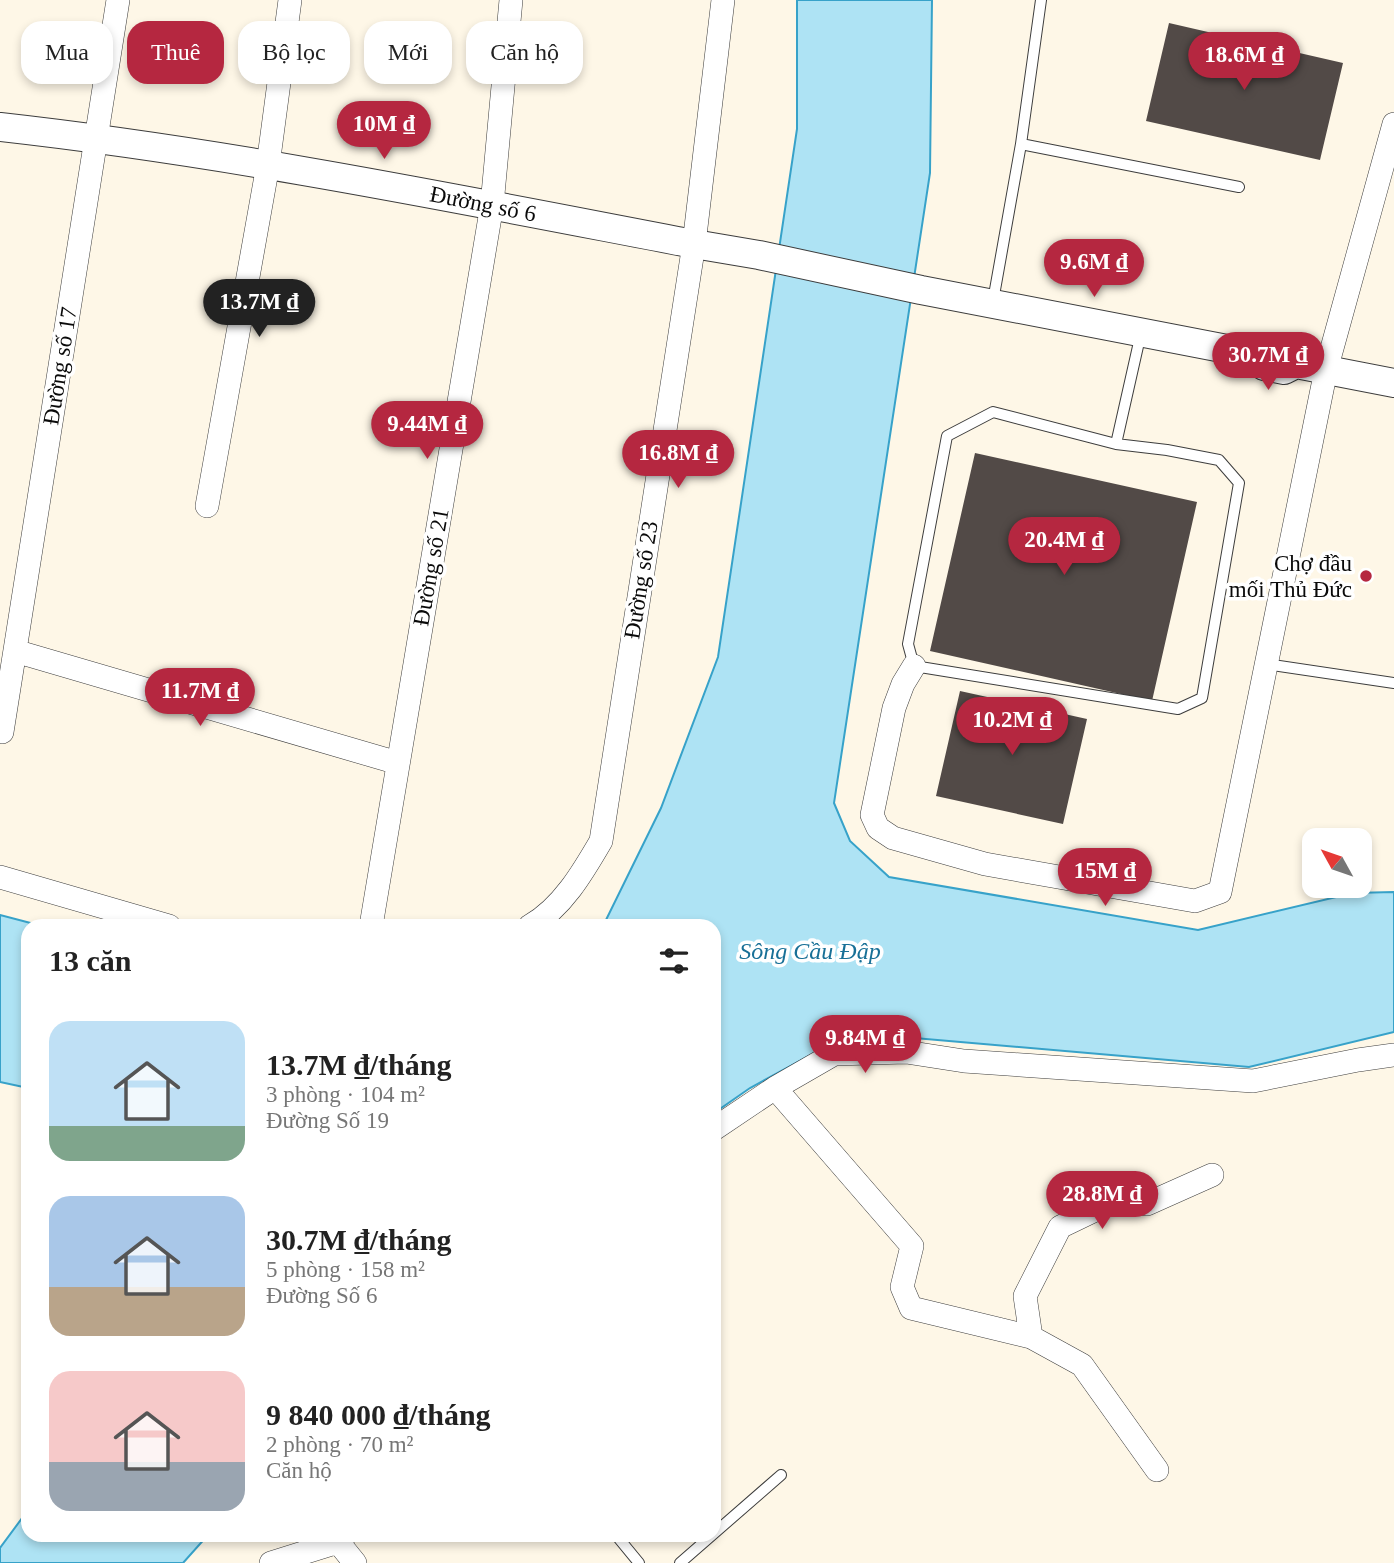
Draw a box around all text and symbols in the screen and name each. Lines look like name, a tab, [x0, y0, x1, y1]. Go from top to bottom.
chip: Mua	[21, 21, 113, 84]
chip: Thuê	[127, 21, 224, 84]
chip: Bộ lọc	[238, 21, 350, 84]
chip: Mới	[364, 21, 452, 84]
chip: Căn hộ	[466, 21, 583, 84]
pin: 18.6M ₫	[1179, 32, 1309, 92]
text: 18.6M ₫	[1204, 42, 1284, 67]
pin: 10M ₫	[335, 102, 433, 161]
text: 10M ₫	[353, 111, 415, 136]
street label: Đường số 6	[428, 181, 538, 227]
pin: 9.6M ₫	[1037, 240, 1151, 299]
text: 9.6M ₫	[1060, 249, 1128, 274]
pin: 13.7M ₫	[194, 280, 324, 339]
text: 13.7M ₫	[219, 289, 299, 314]
street label: Đường số 17	[38, 305, 82, 427]
pin: 30.7M ₫	[1203, 332, 1333, 392]
text: 30.7M ₫	[1228, 342, 1308, 367]
pin: 9.44M ₫	[362, 402, 492, 461]
text: 9.44M ₫	[387, 411, 467, 436]
pin: 16.8M ₫	[613, 430, 743, 490]
text: 16.8M ₫	[638, 440, 718, 465]
street label: Đường số 21	[408, 506, 454, 628]
pin: 20.4M ₫	[999, 518, 1129, 577]
street label: Đường số 23	[619, 519, 663, 641]
text: 20.4M ₫	[1024, 527, 1104, 552]
place label: Chợ đầu mối Thủ Đức	[1229, 551, 1352, 602]
marker: Chợ đầu mối Thủ Đức	[1358, 568, 1374, 584]
pin: 11.7M ₫	[135, 668, 265, 728]
text: 11.7M ₫	[161, 678, 239, 703]
pin: 10.2M ₫	[947, 698, 1077, 757]
text: 10.2M ₫	[972, 707, 1052, 732]
north arrow	[1302, 828, 1372, 898]
map controls	[1302, 828, 1372, 898]
pin: 15M ₫	[1056, 848, 1154, 908]
text: 15M ₫	[1074, 858, 1136, 883]
water label: Sông Cầu Đập	[739, 938, 881, 964]
icon: filters	[655, 942, 693, 980]
text: 13 căn	[49, 944, 132, 977]
pin: 9.84M ₫	[800, 1016, 930, 1075]
text: 9.84M ₫	[825, 1025, 905, 1050]
text: 13.7M ₫/tháng	[266, 1048, 451, 1081]
icon: home	[105, 1049, 189, 1133]
text: 3 phòng · 104 m²	[266, 1082, 425, 1107]
text: Đường Số 19	[266, 1108, 389, 1133]
pin: 28.8M ₫	[1037, 1172, 1167, 1231]
text: 28.8M ₫	[1062, 1181, 1142, 1206]
text: 30.7M ₫/tháng	[266, 1223, 451, 1256]
icon: home	[105, 1224, 189, 1308]
text: 5 phòng · 158 m²	[266, 1257, 425, 1282]
text: Đường Số 6	[266, 1283, 378, 1308]
text: 9 840 000 ₫/tháng	[266, 1398, 491, 1431]
icon: home	[105, 1399, 189, 1483]
text: 2 phòng · 70 m²	[266, 1432, 413, 1457]
text: Căn hộ	[266, 1458, 332, 1483]

